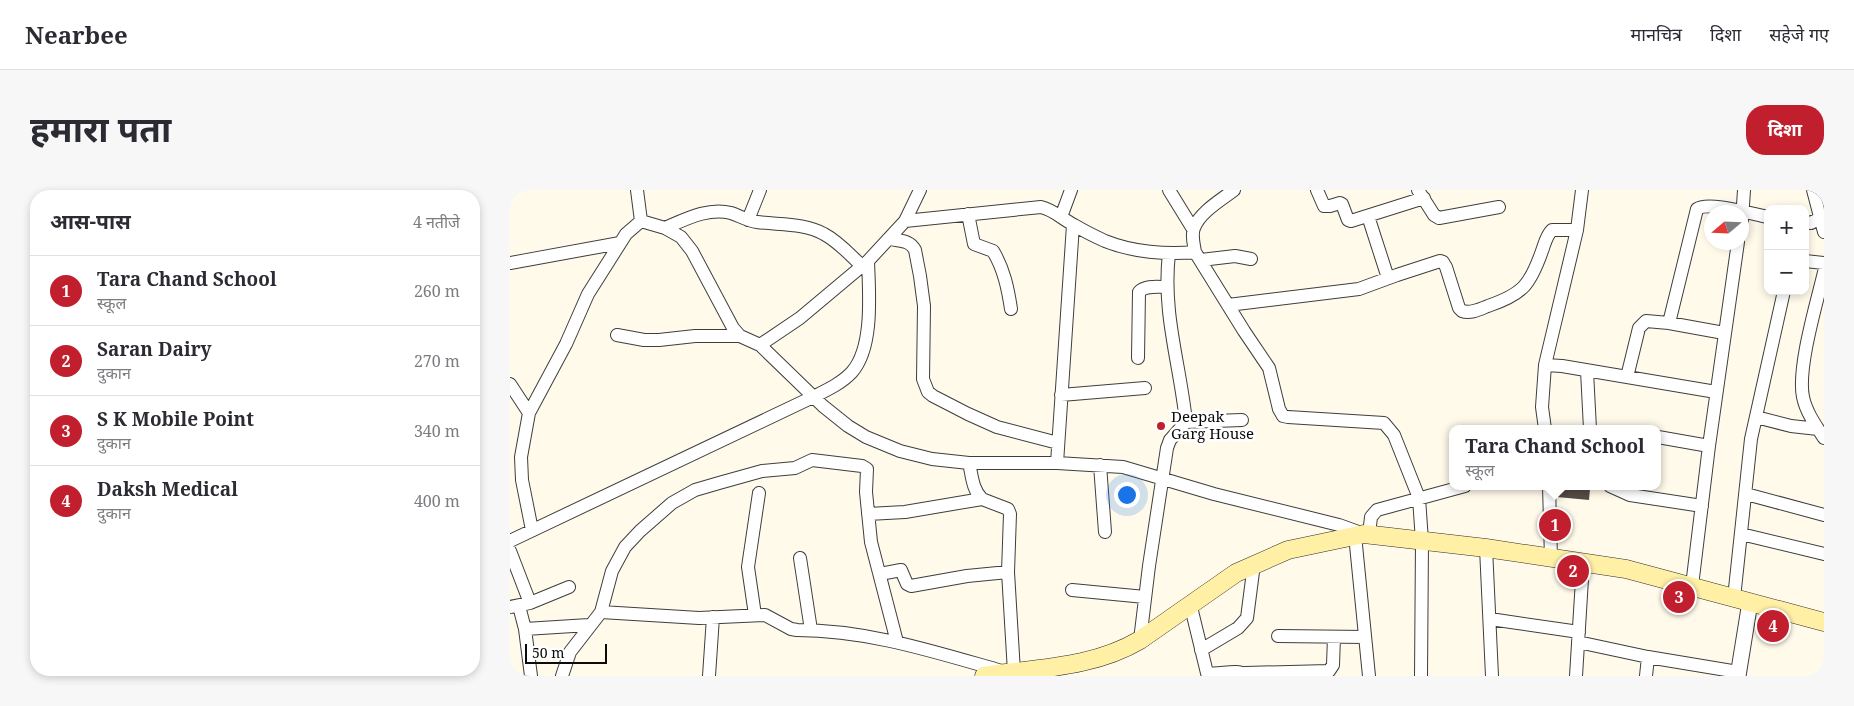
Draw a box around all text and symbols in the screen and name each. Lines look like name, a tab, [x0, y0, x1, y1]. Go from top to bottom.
text: Nearbee	[25, 18, 128, 51]
text: मानचित्र	[1631, 22, 1682, 46]
text: दिशा	[1710, 22, 1741, 46]
text: सहेजे गए	[1769, 22, 1829, 46]
text: हमारा पता	[30, 105, 171, 152]
button: दिशा	[1746, 105, 1824, 155]
north arrow	[1704, 205, 1749, 250]
map controls	[1764, 205, 1809, 295]
button: +	[1764, 205, 1809, 250]
text: आस-पास	[50, 207, 131, 235]
text: 4 नतीजे	[413, 211, 460, 233]
button: −	[1764, 250, 1809, 295]
text: Tara Chand School	[97, 266, 277, 292]
text: 1	[61, 280, 71, 302]
text: 260 m	[414, 280, 460, 302]
text: स्कूल	[97, 292, 126, 314]
text: Saran Dairy	[97, 336, 212, 362]
text: 2	[61, 350, 71, 372]
text: 270 m	[414, 350, 460, 372]
text: दुकान	[97, 362, 131, 384]
text: S K Mobile Point	[97, 406, 254, 432]
place label: Deepak Garg House	[1171, 406, 1254, 443]
text: 3	[61, 420, 71, 442]
text: 340 m	[414, 420, 460, 442]
marker: Deepak Garg House	[1155, 420, 1167, 432]
popup	[1449, 425, 1661, 490]
text: दुकान	[97, 432, 131, 454]
text: Tara Chand School	[1465, 433, 1645, 459]
text: स्कूल	[1465, 459, 1495, 481]
text: Daksh Medical	[97, 476, 238, 502]
your location	[1114, 482, 1140, 508]
text: 4	[61, 490, 71, 512]
text: 400 m	[414, 490, 460, 512]
text: दुकान	[97, 502, 131, 524]
pin: 1	[1539, 506, 1571, 544]
pin: 2	[1557, 552, 1589, 590]
pin: 3	[1663, 578, 1695, 616]
pin: 4	[1757, 607, 1789, 645]
scale bar	[525, 641, 608, 664]
text: 50 m	[532, 643, 565, 662]

